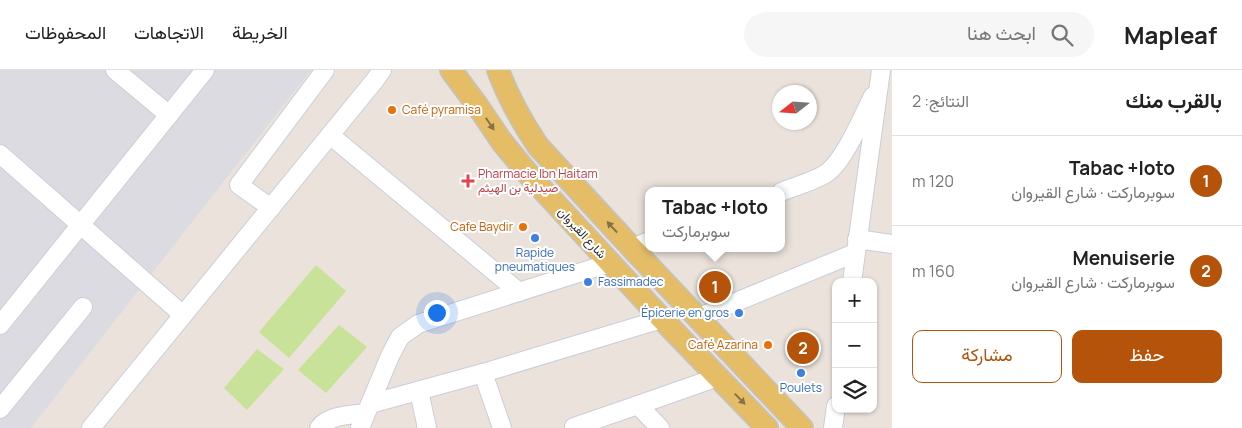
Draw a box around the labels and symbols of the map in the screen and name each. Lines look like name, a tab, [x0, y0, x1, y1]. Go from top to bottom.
north arrow	[772, 85, 817, 130]
place label: Café pyramisa	[402, 101, 481, 118]
marker: Café pyramisa	[386, 104, 398, 116]
one-way arrow	[485, 117, 495, 130]
place label: Pharmacie Ibn Haitam صيدلية بن الهيثم	[478, 165, 598, 196]
marker: Pharmacie Ibn Haitam صيدلية بن الهيثم	[462, 175, 474, 187]
street label: شارع القيروان	[554, 203, 610, 263]
place label: Cafe Baydir	[450, 218, 514, 235]
marker: Cafe Baydir	[517, 221, 529, 233]
one-way arrow	[607, 221, 618, 233]
marker: Rapide pneumatiques	[529, 232, 541, 244]
place label: Rapide pneumatiques	[495, 244, 575, 275]
pin: 1	[699, 268, 731, 306]
place label: Fassimadec	[598, 273, 664, 290]
marker: Fassimadec	[582, 276, 594, 288]
your location	[424, 300, 450, 326]
place label: Épicerie en gros	[641, 304, 729, 321]
marker: Épicerie en gros	[733, 307, 745, 319]
pin: 2	[787, 329, 819, 367]
place label: Café Azarina	[688, 336, 758, 353]
marker: Café Azarina	[762, 339, 774, 351]
marker: Poulets	[795, 367, 807, 379]
place label: Poulets	[780, 379, 822, 396]
one-way arrow	[734, 393, 746, 405]

